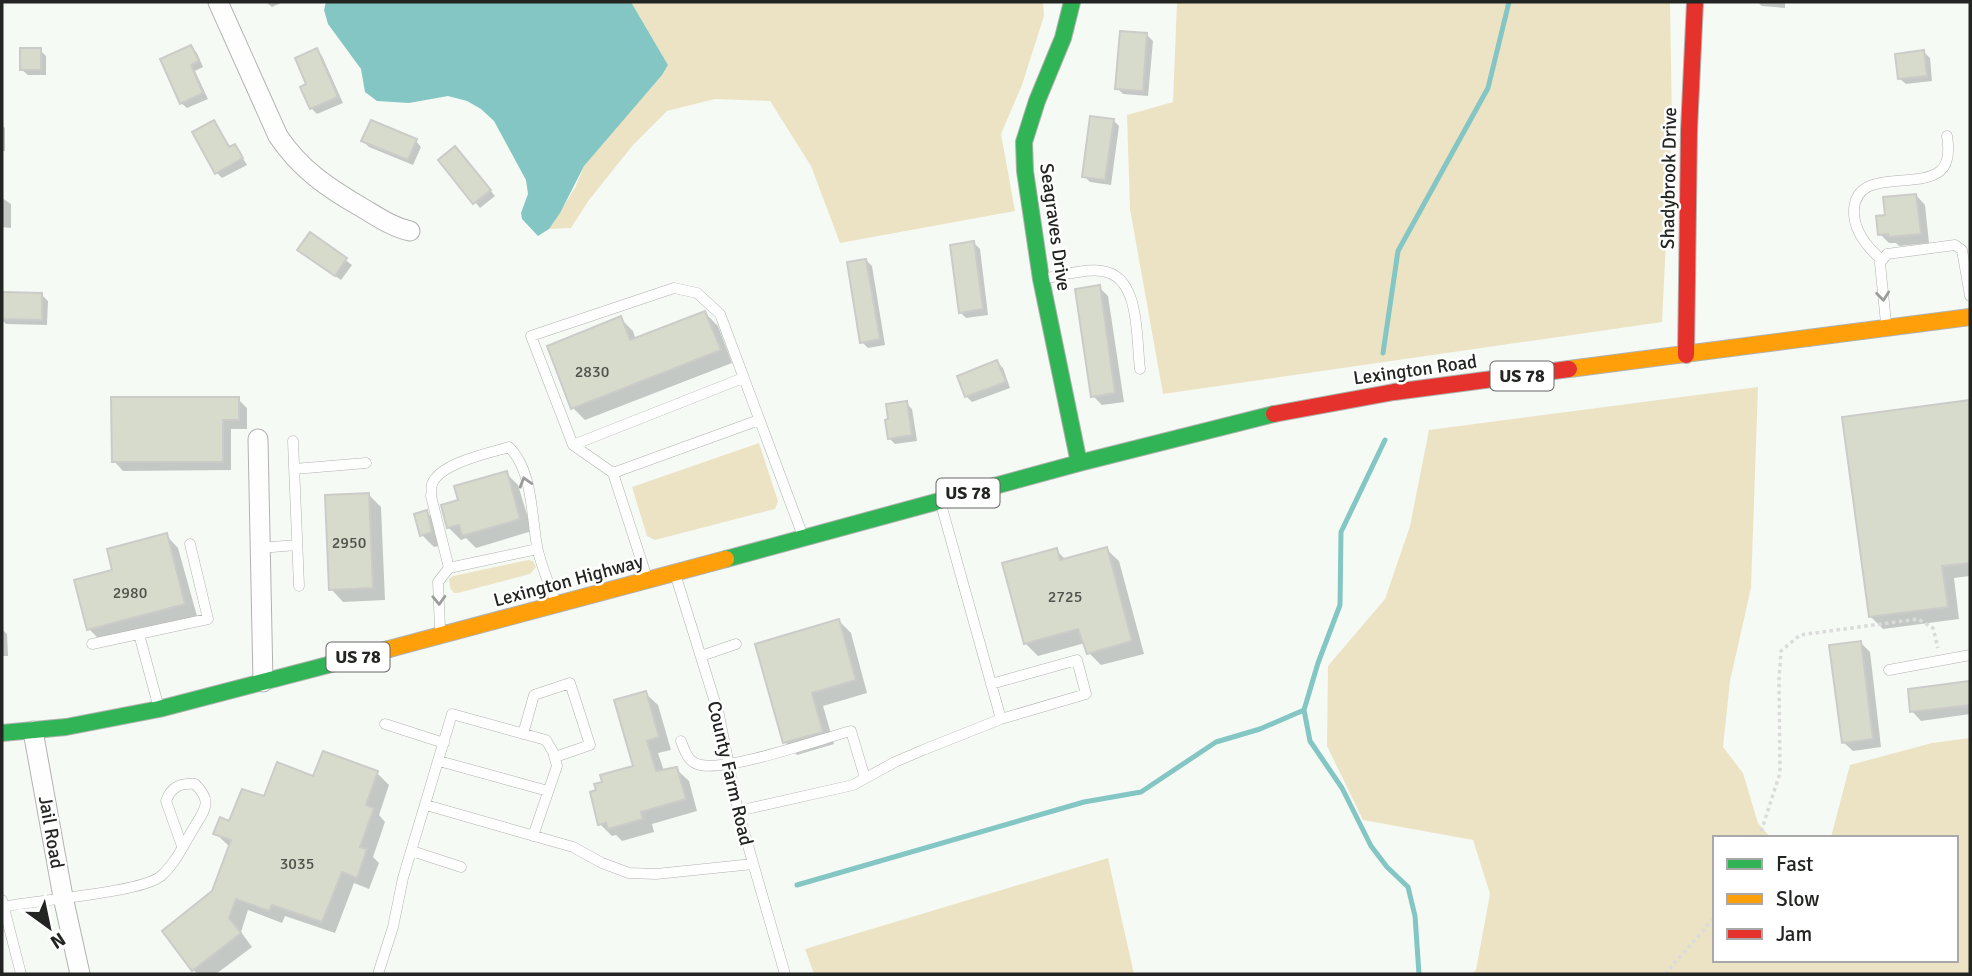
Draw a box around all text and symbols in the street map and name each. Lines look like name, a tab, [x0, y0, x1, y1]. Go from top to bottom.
street label: Shadybrook Drive	[1656, 107, 1682, 249]
street label: Seagraves Drive	[1034, 162, 1076, 293]
one-way arrow	[1875, 291, 1890, 302]
street label: Lexington Road	[1352, 349, 1479, 391]
house number: 2830	[575, 362, 609, 382]
road number: US 78	[1490, 362, 1554, 390]
one-way arrow	[519, 476, 534, 488]
road number: US 78	[936, 478, 1000, 508]
house number: 2950	[332, 533, 366, 553]
street label: Lexington Highway	[491, 549, 646, 612]
house number: 2980	[113, 583, 147, 603]
house number: 2725	[1048, 587, 1082, 607]
one-way arrow	[431, 595, 446, 606]
road number: US 78	[326, 642, 390, 672]
street label: County Farm Road	[702, 699, 758, 848]
street label: Jail Road	[33, 794, 69, 870]
legend	[1713, 836, 1958, 962]
text: Fast	[1776, 851, 1813, 877]
house number: 3035	[280, 854, 314, 874]
text: Slow	[1776, 886, 1820, 912]
north arrow	[14, 892, 84, 962]
text: Jam	[1776, 921, 1812, 947]
text: N	[46, 927, 70, 954]

